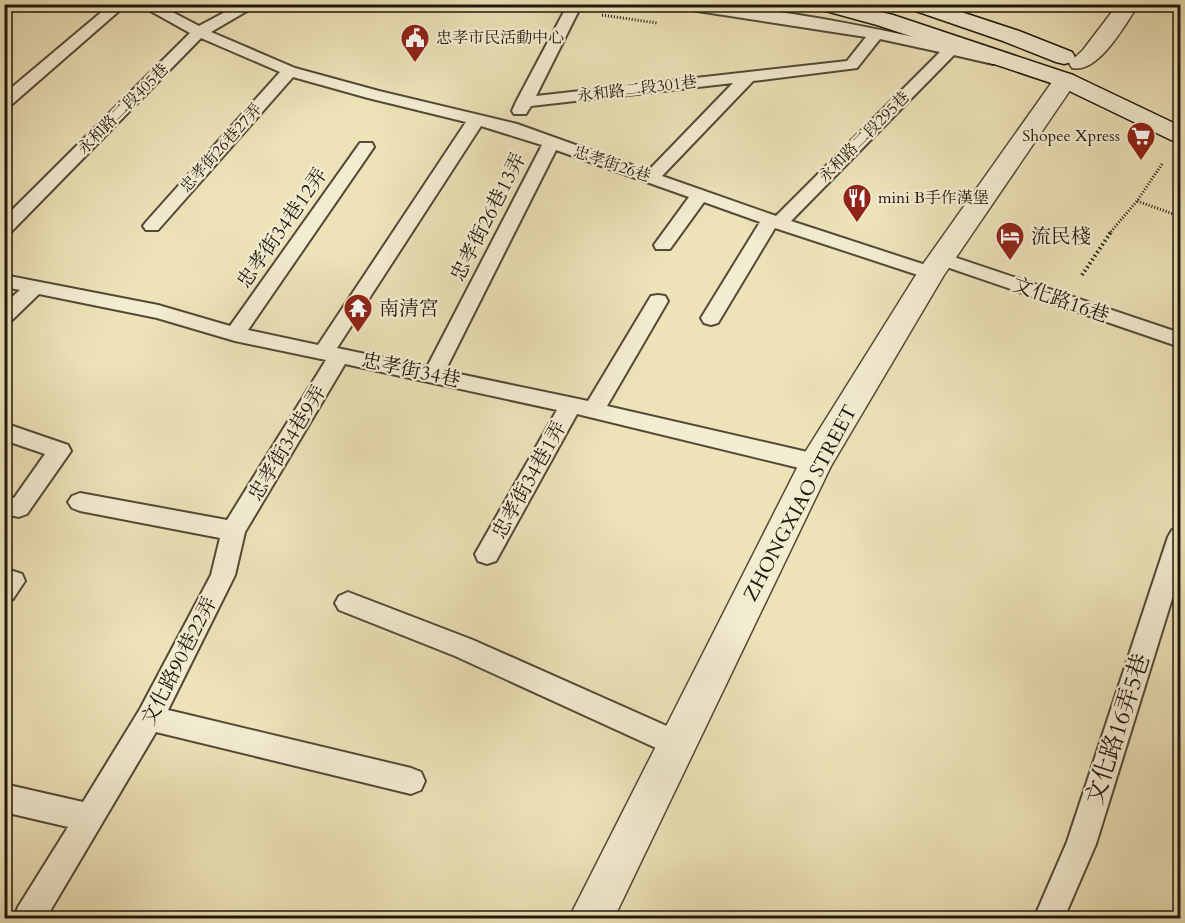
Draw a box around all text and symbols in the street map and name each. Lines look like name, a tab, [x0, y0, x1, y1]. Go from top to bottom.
public building icon: 忠孝市民活動中心	[399, 22, 431, 64]
place label: 忠孝市民活動中心	[436, 27, 564, 49]
street label: 永和路二段405巷	[73, 59, 173, 159]
street label: 永和路二段301巷	[576, 71, 698, 107]
street label: 永和路二段295巷	[814, 87, 914, 187]
street label: 忠孝街26巷27弄	[175, 99, 267, 197]
supermarket icon: Shopee Xpress	[1125, 120, 1157, 162]
place label: Shopee Xpress	[1022, 125, 1120, 147]
street label: 忠孝街26巷	[570, 141, 654, 187]
street label: 忠孝街26巷13弄	[444, 148, 532, 286]
street label: 忠孝街34巷12弄	[231, 163, 333, 293]
restaurant icon: mini B手作漢堡	[841, 182, 873, 224]
place label: mini B手作漢堡	[878, 187, 989, 209]
hotel icon: 流民棧	[994, 220, 1026, 262]
place label: 流民棧	[1031, 223, 1091, 250]
street label: 文化路16巷	[1009, 271, 1113, 329]
temple icon: 南清宮	[342, 292, 374, 334]
place label: 南清宮	[379, 295, 439, 322]
street label: 忠孝街34巷	[359, 346, 463, 394]
street label: 忠孝街34巷9弄	[242, 380, 332, 506]
street label: ZHONGXIAO STREET	[737, 400, 863, 606]
street label: 忠孝街34巷1弄	[486, 416, 572, 544]
street label: 文化路90巷22弄	[135, 592, 223, 730]
street label: 文化路16弄5巷	[1078, 649, 1158, 809]

